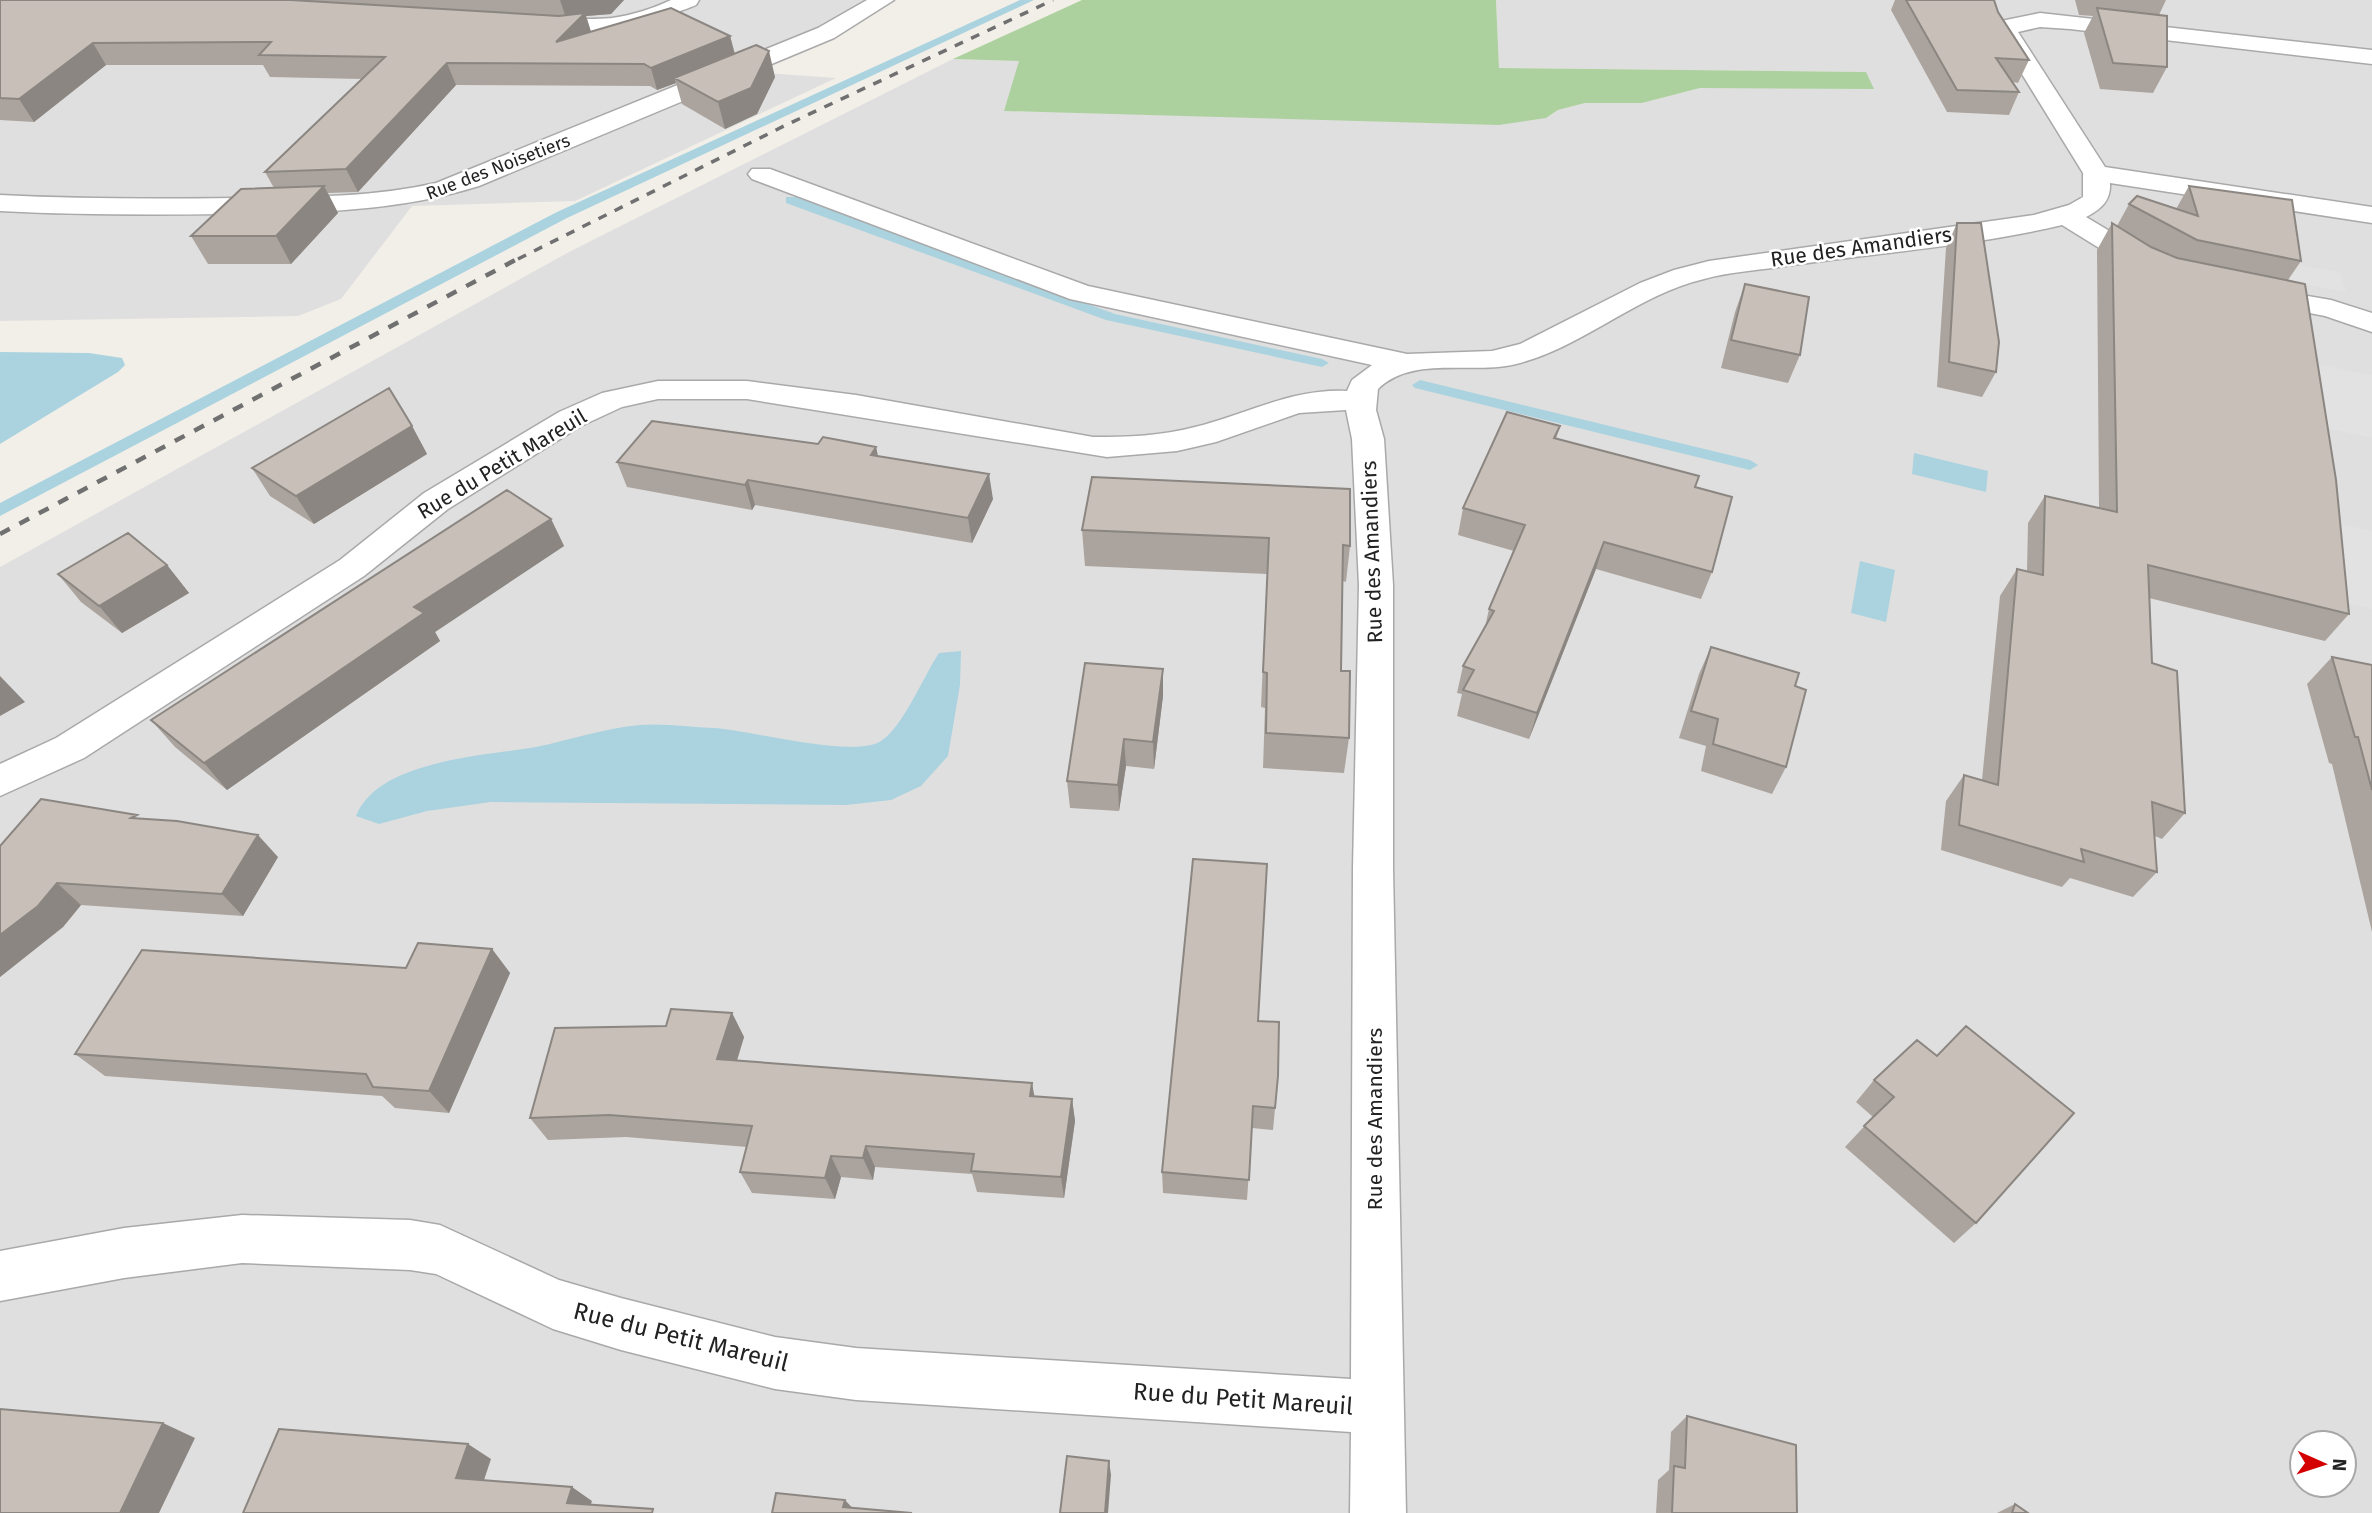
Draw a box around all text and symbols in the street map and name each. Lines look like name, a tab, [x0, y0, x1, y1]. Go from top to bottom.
street label: Rue des Noisetiers	[423, 129, 573, 205]
street label: Rue des Amandiers	[1769, 221, 1953, 273]
street label: Rue du Petit Mareuil	[413, 403, 591, 525]
street label: Rue des Amandiers	[1356, 460, 1388, 644]
street label: Rue des Amandiers	[1362, 1028, 1388, 1210]
street label: Rue du Petit Mareuil	[571, 1297, 791, 1377]
street label: Rue du Petit Mareuil	[1132, 1377, 1354, 1421]
north arrow	[2288, 1429, 2358, 1499]
text: N	[2328, 1458, 2351, 1472]

